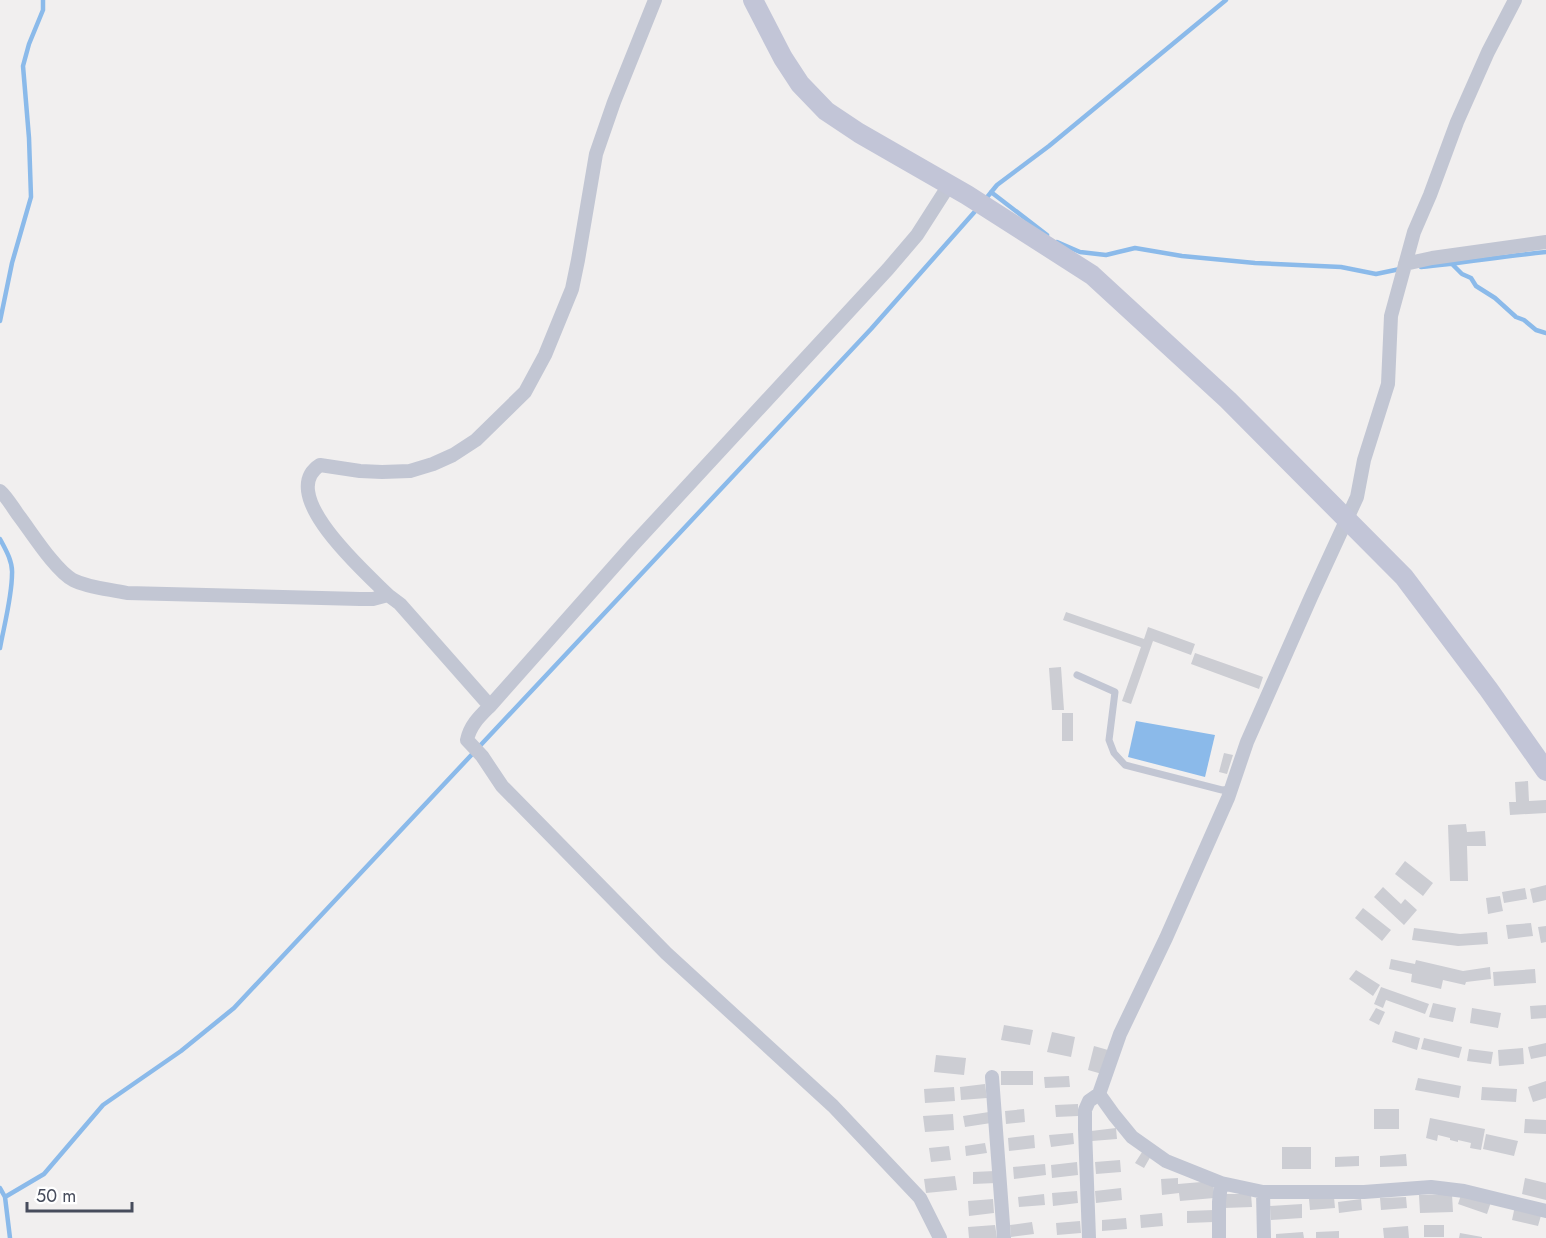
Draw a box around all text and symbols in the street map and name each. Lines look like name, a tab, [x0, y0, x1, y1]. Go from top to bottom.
scale bar	[27, 1175, 132, 1213]
text: 50 m	[36, 1183, 76, 1209]

